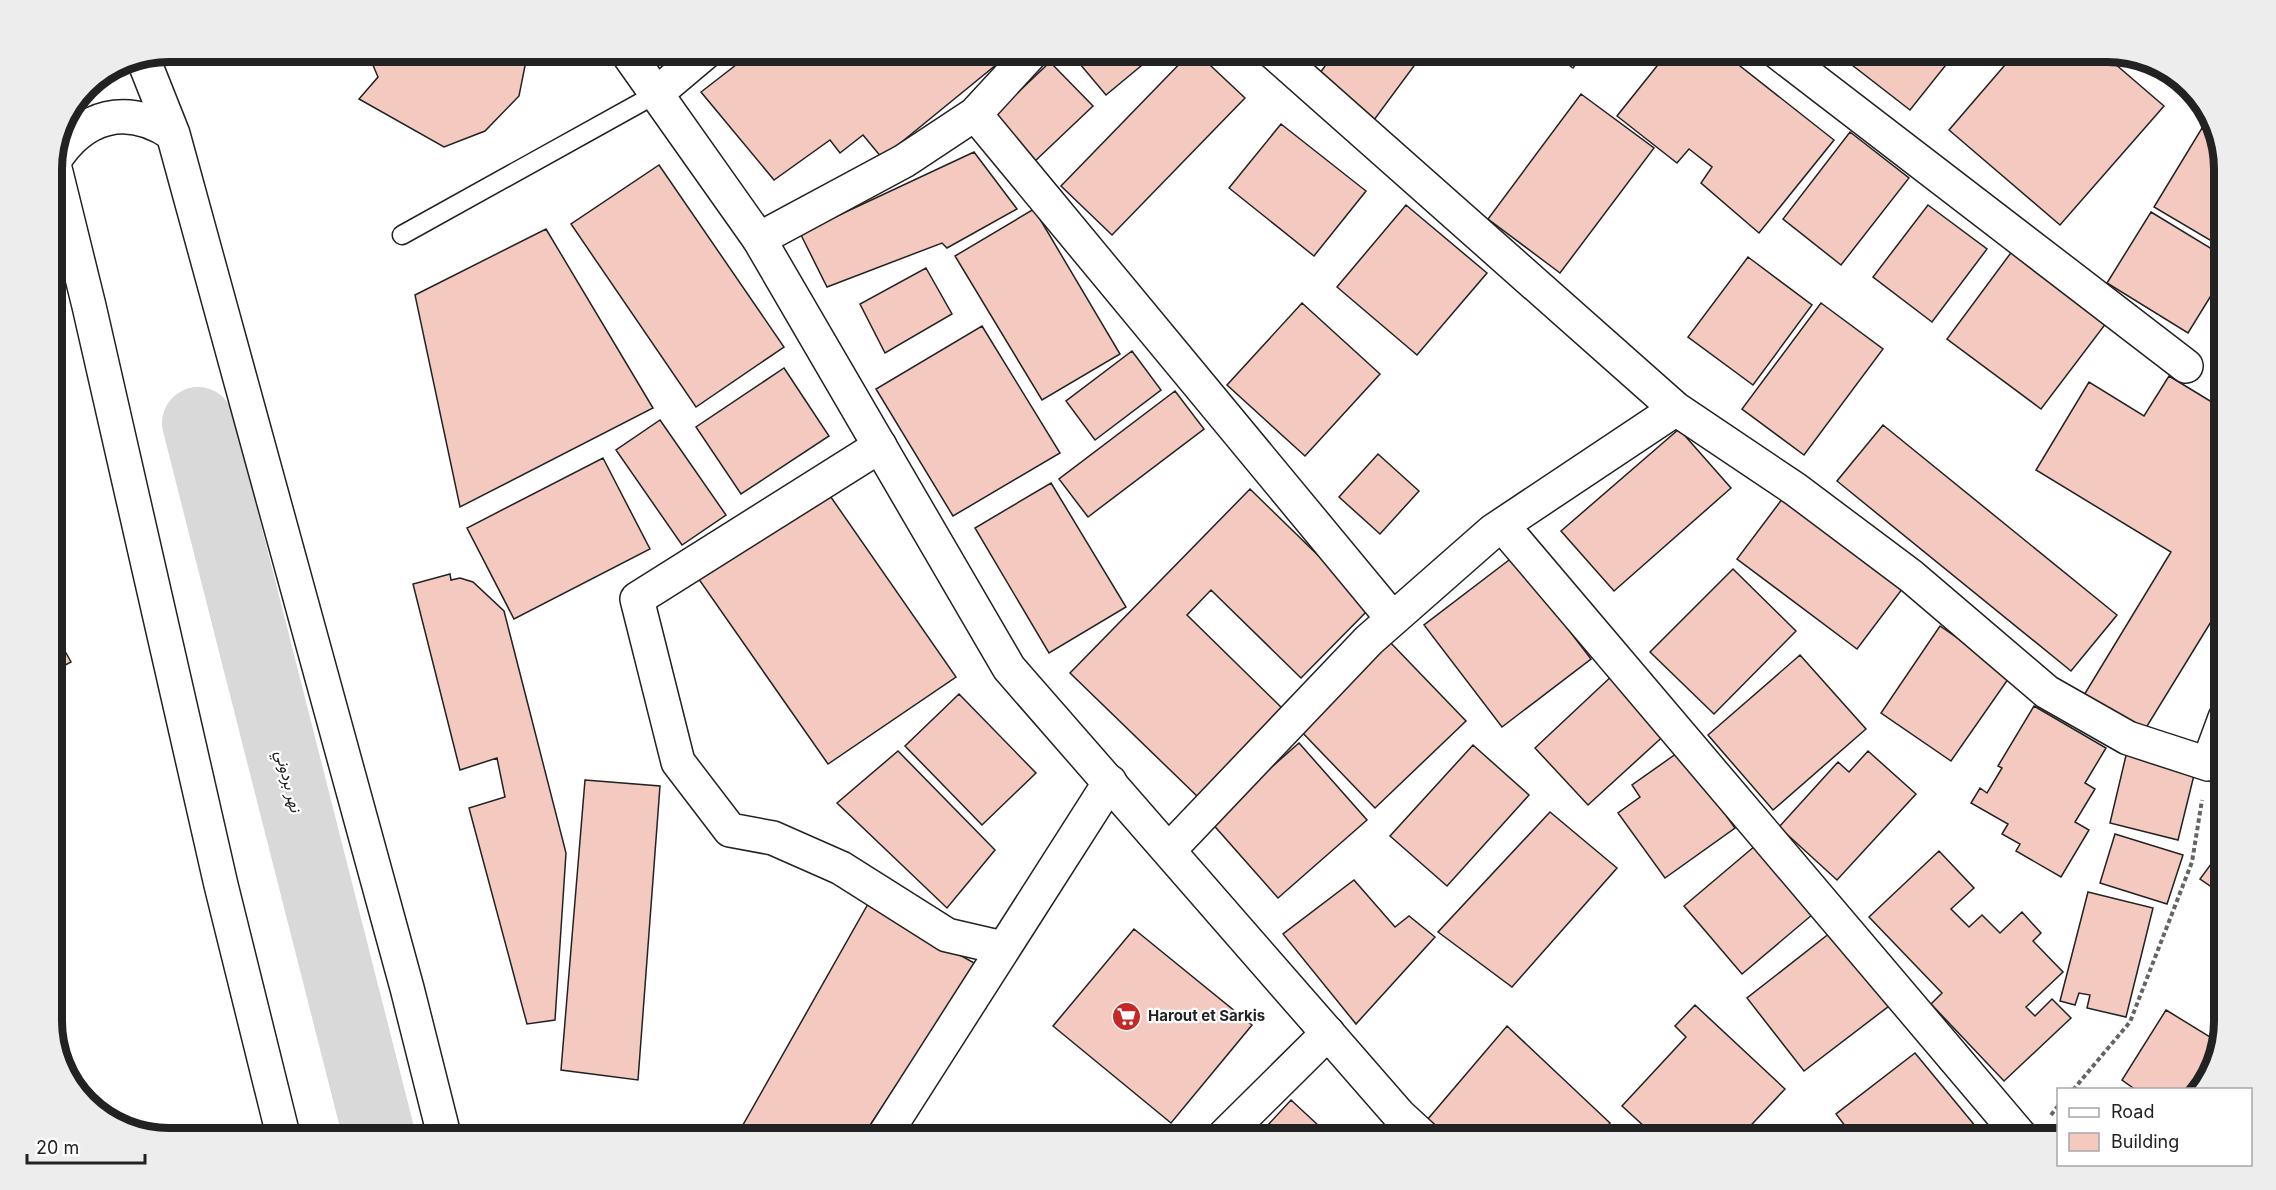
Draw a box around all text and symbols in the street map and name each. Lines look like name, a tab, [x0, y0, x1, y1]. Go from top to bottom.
water label: نهر بردوني	[268, 748, 307, 816]
supermarket icon: Harout et Sarkis	[1111, 1000, 1143, 1032]
place label: Harout et Sarkis	[1148, 1006, 1265, 1025]
legend	[2057, 1088, 2252, 1166]
text: Road	[2111, 1101, 2154, 1122]
scale bar	[27, 1127, 146, 1165]
text: Building	[2111, 1131, 2179, 1152]
text: 20 m	[36, 1137, 79, 1158]

